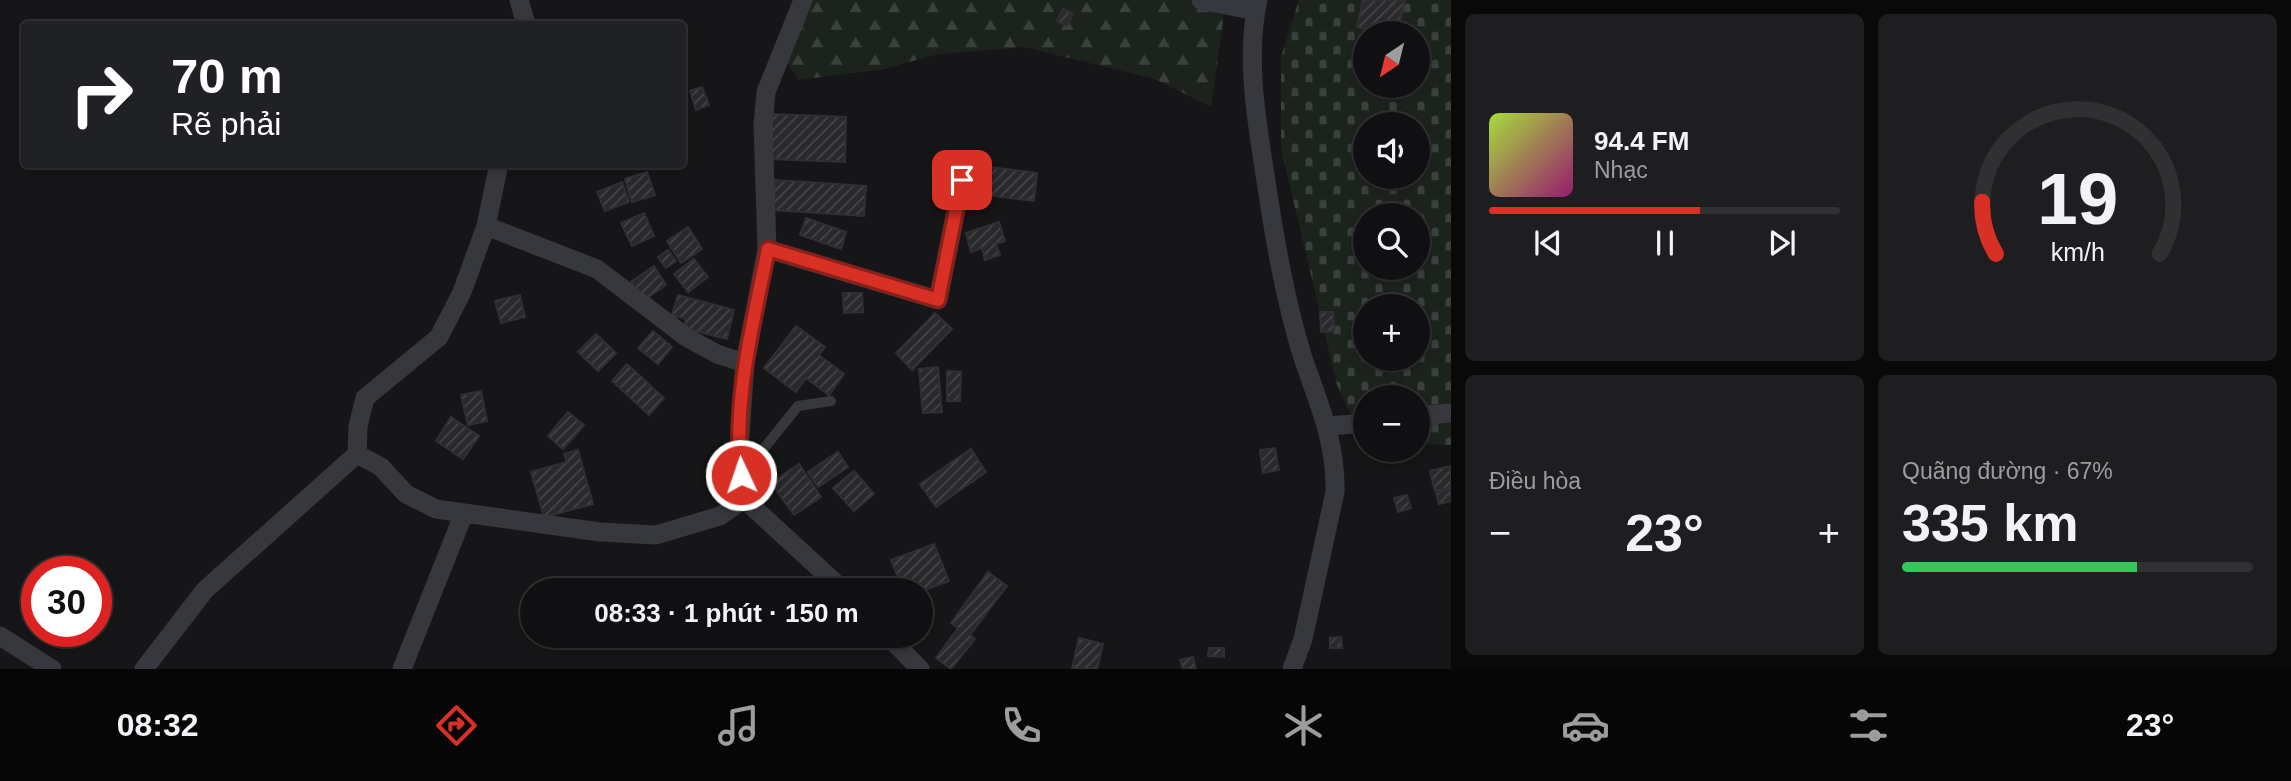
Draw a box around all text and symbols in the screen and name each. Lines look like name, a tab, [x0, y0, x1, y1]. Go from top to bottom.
north arrow	[1353, 21, 1430, 98]
map controls	[1353, 21, 1430, 462]
icon: right	[56, 49, 147, 140]
text: 70 m	[171, 49, 283, 103]
text: Rẽ phải	[171, 106, 281, 142]
button: sound	[1353, 112, 1430, 189]
text: 94.4 FM	[1594, 126, 1689, 156]
pin	[932, 150, 992, 210]
text: Nhạc	[1594, 157, 1648, 183]
text: 19	[2037, 158, 2118, 239]
icon: arrive	[943, 161, 981, 199]
button: search	[1353, 203, 1430, 280]
icon: previous	[1529, 224, 1567, 262]
icon: pause	[1646, 224, 1684, 262]
icon: next	[1763, 224, 1801, 262]
text: km/h	[2050, 238, 2105, 266]
button: +	[1353, 294, 1430, 371]
button: −	[1353, 385, 1430, 462]
position arrow	[704, 438, 778, 512]
text: Quãng đường · 67%	[1902, 458, 2113, 484]
text: Điều hòa	[1489, 468, 1581, 494]
text: 335 km	[1902, 494, 2078, 552]
text: 23°	[1625, 504, 1704, 562]
text: −	[1489, 512, 1511, 554]
text: +	[1818, 512, 1840, 554]
speed limit sign: 30	[21, 556, 112, 647]
text: 08:33 · 1 phút · 150 m	[594, 598, 859, 628]
icon: directions	[432, 701, 481, 750]
icon: music	[714, 701, 763, 750]
icon: phone	[997, 701, 1046, 750]
icon: climate	[1279, 701, 1328, 750]
icon: car	[1561, 701, 1610, 750]
icon: filters	[1844, 701, 1893, 750]
text: 08:32	[117, 707, 199, 743]
text: 23°	[2126, 707, 2174, 743]

